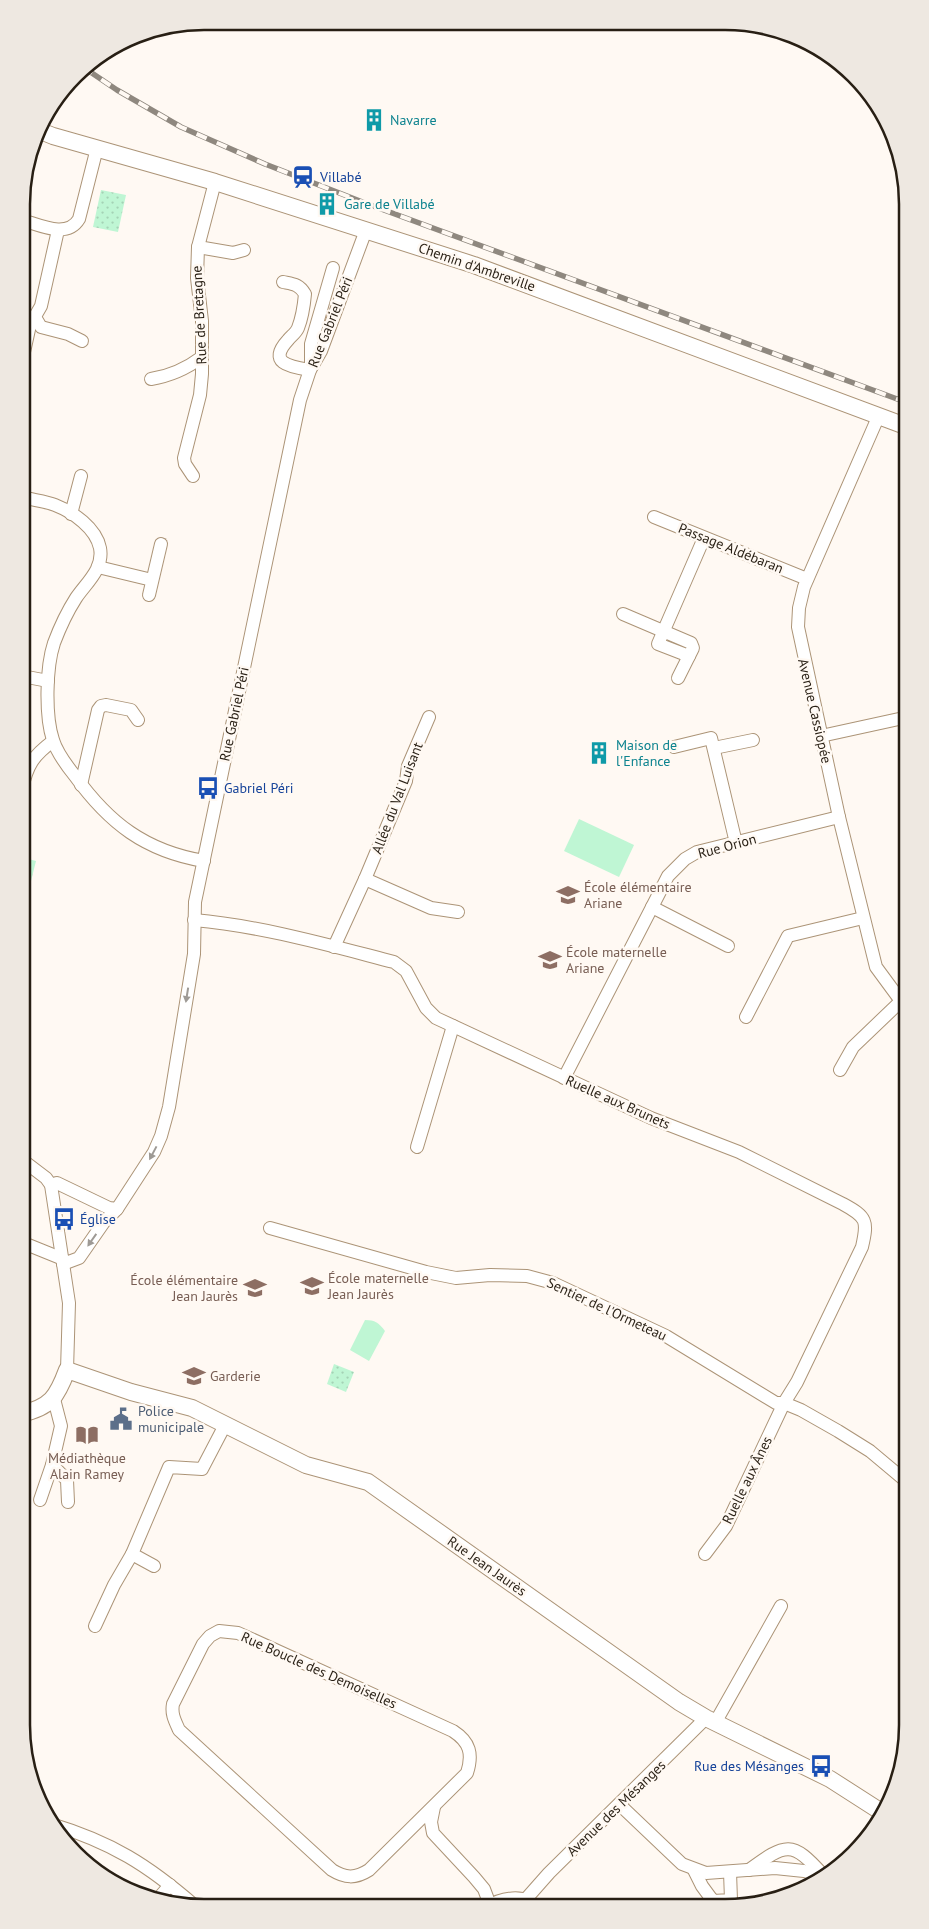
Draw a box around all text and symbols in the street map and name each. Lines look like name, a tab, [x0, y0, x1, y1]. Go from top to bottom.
building icon: Navarre	[361, 107, 387, 133]
place label: Navarre	[390, 111, 437, 129]
station icon: Villabé	[290, 164, 316, 190]
place label: Villabé	[319, 168, 362, 186]
building icon: Gare de Villabé	[314, 191, 340, 217]
place label: Gare de Villabé	[344, 195, 435, 213]
street label: Chemin d'Ambreville	[416, 239, 538, 295]
street label: Rue de Bretagne	[187, 265, 211, 365]
street label: Rue Gabriel Péri	[304, 274, 356, 370]
street label: Passage Aldébaran	[676, 519, 786, 577]
street label: Avenue Cassiopée	[794, 657, 836, 765]
street label: Rue Gabriel Péri	[215, 665, 253, 763]
place label: Maison de l'Enfance	[616, 736, 677, 770]
street label: Allée du Val Luisant	[367, 739, 427, 856]
building icon: Maison de l'Enfance	[586, 740, 612, 766]
bus stop icon: Gabriel Péri	[195, 775, 221, 801]
place label: Gabriel Péri	[224, 779, 293, 797]
street label: Rue Orion	[696, 830, 758, 862]
place label: École élémentaire Ariane	[584, 878, 692, 912]
school or university icon: École élémentaire Ariane	[555, 882, 581, 908]
place label: École maternelle Ariane	[566, 943, 667, 977]
school or university icon: École maternelle Ariane	[537, 947, 563, 973]
one-way arrow	[183, 987, 191, 1003]
street label: Ruelle aux Brunets	[563, 1071, 673, 1133]
one-way arrow	[149, 1145, 157, 1160]
bus stop icon: Église	[51, 1206, 77, 1232]
place label: Église	[80, 1210, 116, 1228]
one-way arrow	[87, 1233, 97, 1246]
place label: École maternelle Jean Jaurès	[327, 1269, 429, 1303]
place label: École élémentaire Jean Jaurès	[130, 1271, 238, 1305]
school or university icon: École maternelle Jean Jaurès	[299, 1273, 325, 1299]
street label: Sentier de l'Ormeteau	[544, 1273, 670, 1345]
school or university icon: École élémentaire Jean Jaurès	[242, 1275, 268, 1301]
school or university icon: Garderie	[181, 1363, 207, 1389]
place label: Garderie	[210, 1367, 261, 1385]
place label: Police municipale	[138, 1402, 204, 1436]
public building icon: Police municipale	[108, 1406, 134, 1432]
library icon: Médiathèque Alain Ramey	[74, 1422, 100, 1448]
street label: Ruelle aux Ânes	[718, 1433, 776, 1527]
place label: Médiathèque Alain Ramey	[48, 1449, 126, 1483]
street label: Rue Jean Jaurès	[444, 1532, 530, 1600]
street label: Rue Boucle des Demoiselles	[238, 1628, 400, 1713]
bus stop icon: Rue des Mésanges	[808, 1753, 834, 1779]
street label: Avenue des Mésanges	[563, 1756, 669, 1860]
place label: Rue des Mésanges	[694, 1757, 804, 1775]

